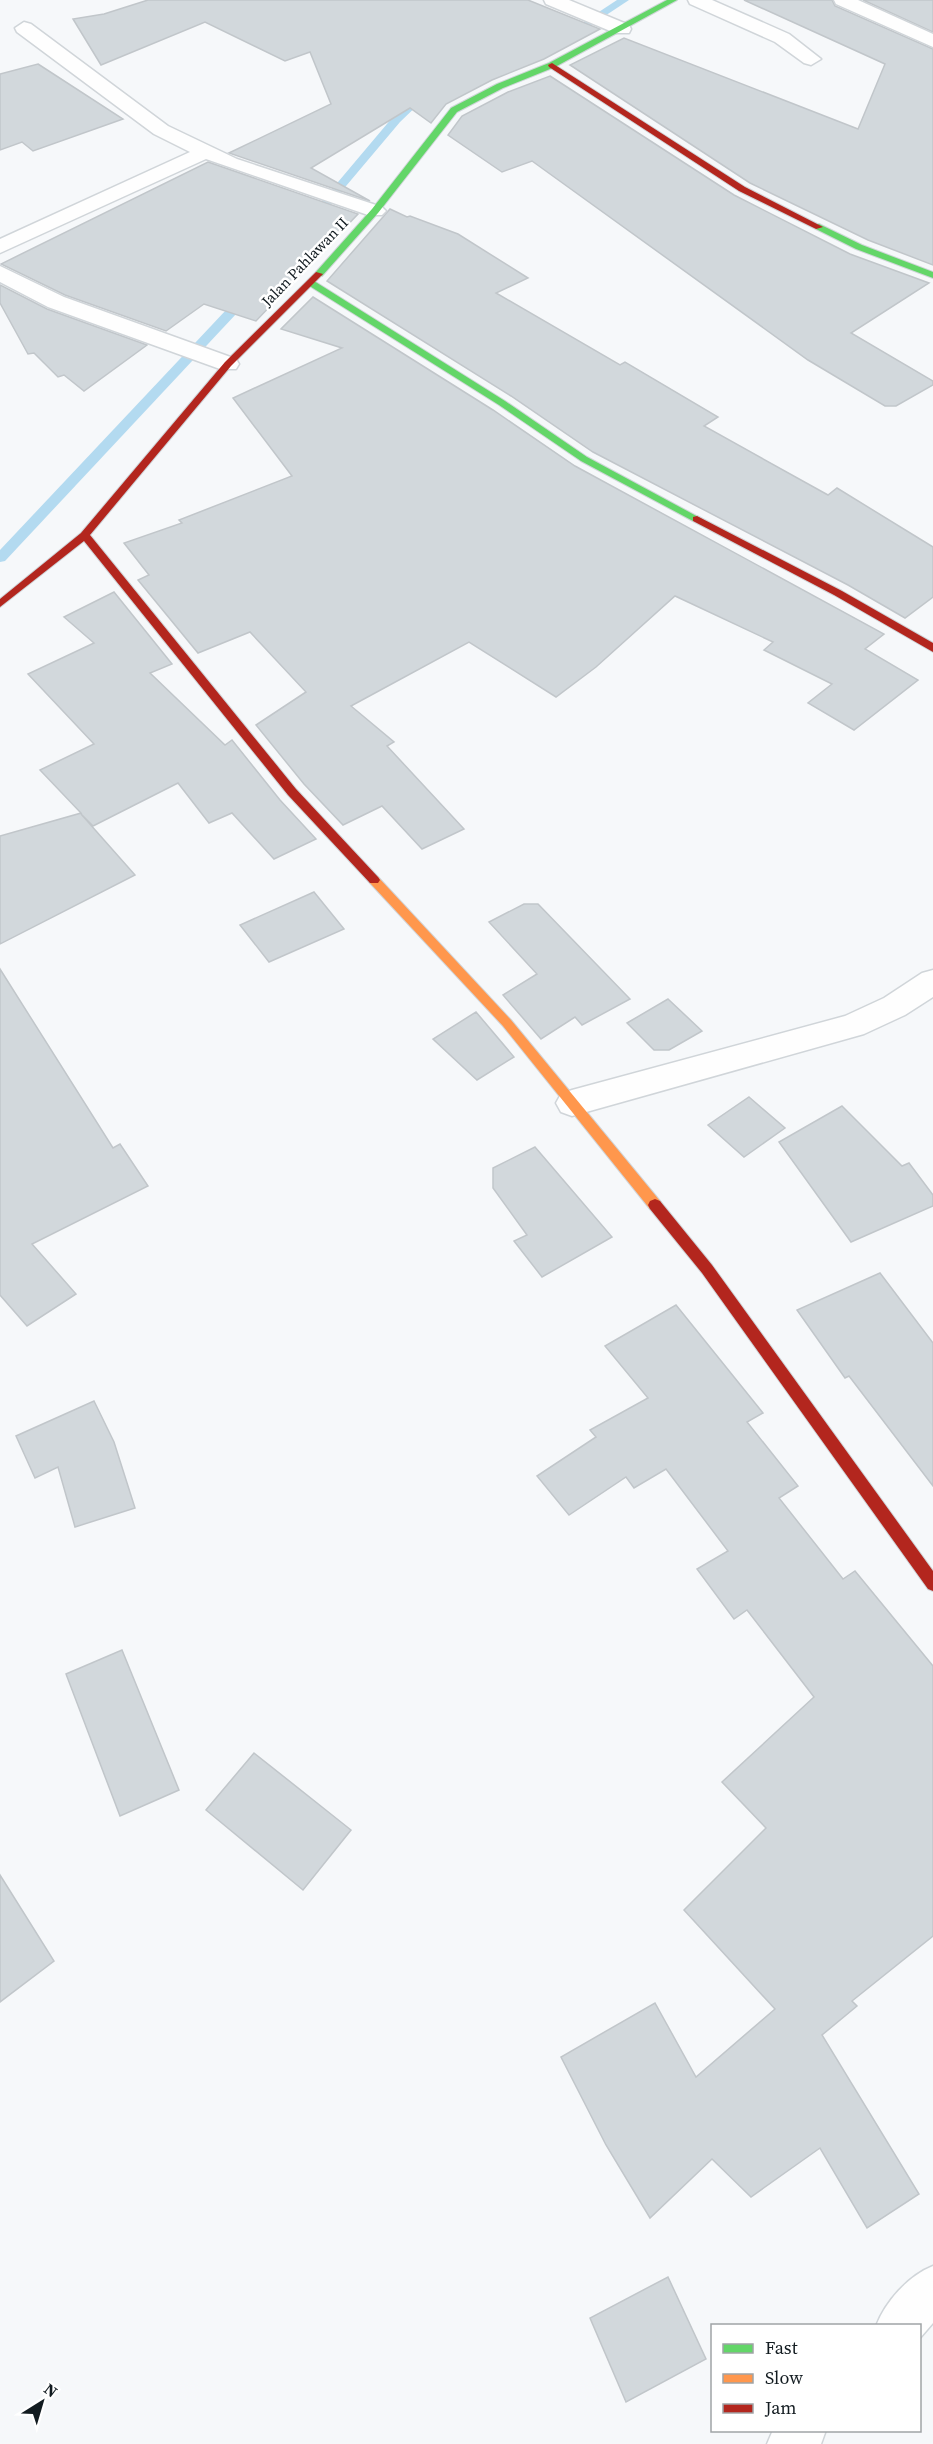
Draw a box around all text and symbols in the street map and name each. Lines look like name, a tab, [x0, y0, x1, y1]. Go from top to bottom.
street label: Jalan Pahlawan II	[256, 212, 353, 312]
legend	[711, 2324, 921, 2432]
text: Fast	[765, 2335, 798, 2360]
text: Slow	[765, 2365, 803, 2390]
north arrow	[12, 2372, 72, 2432]
text: N	[40, 2378, 63, 2403]
text: Jam	[764, 2395, 797, 2420]

